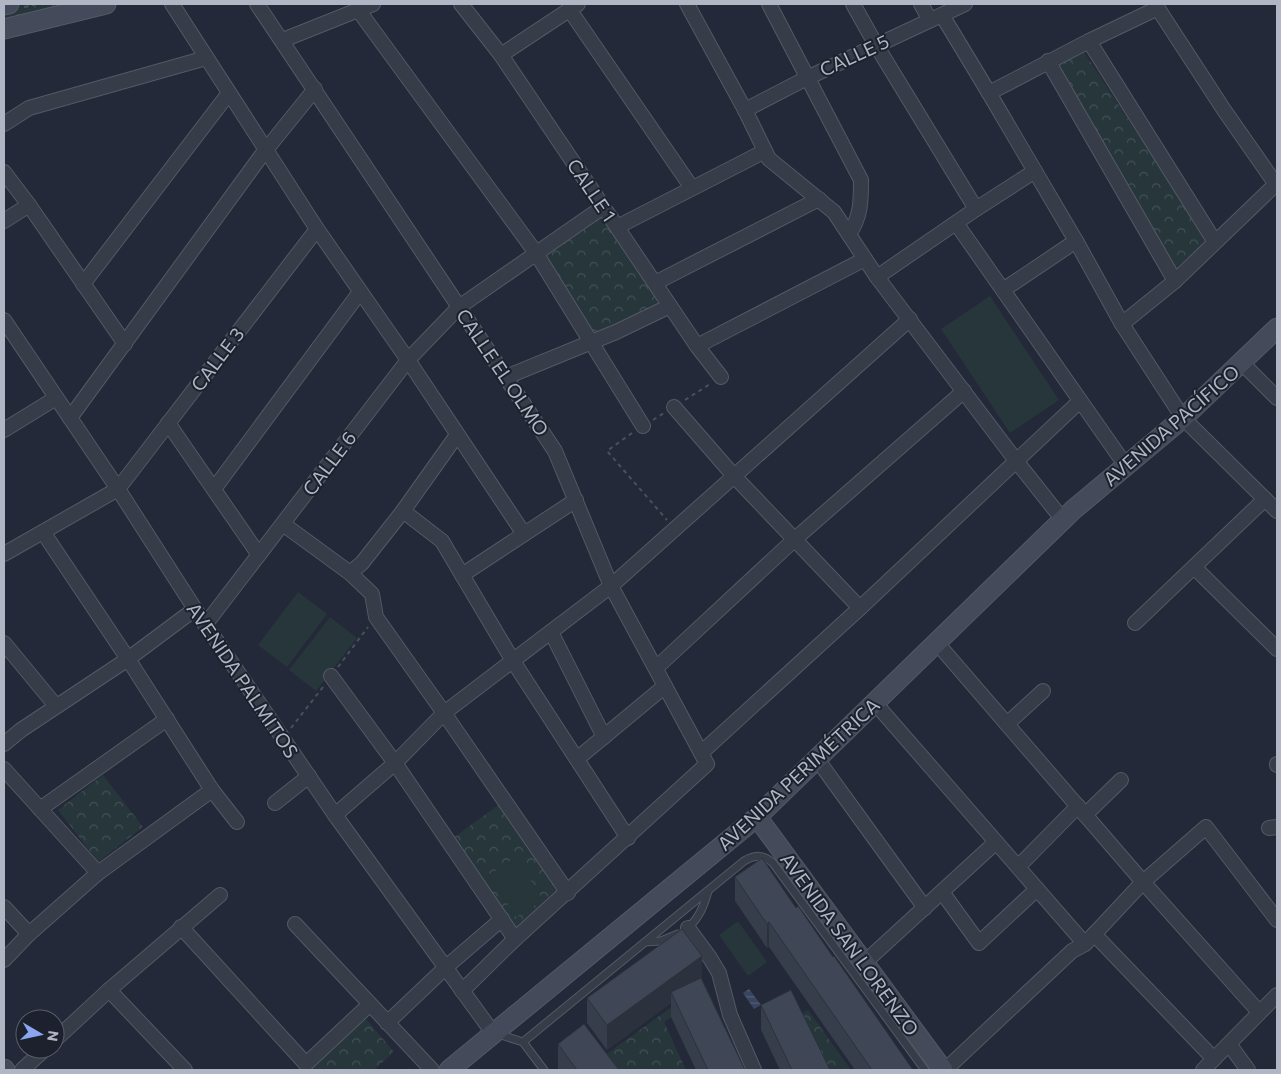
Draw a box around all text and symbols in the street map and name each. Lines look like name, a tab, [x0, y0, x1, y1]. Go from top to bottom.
street label: CALLE 5	[816, 29, 892, 81]
street label: CALLE 1	[563, 154, 621, 226]
street label: CALLE EL OLMO	[452, 304, 554, 440]
street label: CALLE 3	[186, 323, 248, 395]
street label: AVENIDA PACÍFICO	[1098, 360, 1244, 490]
street label: CALLE 6	[297, 426, 361, 500]
street label: AVENIDA PALMITOS	[182, 598, 304, 762]
street label: AVENIDA PERIMÉTRICA	[712, 693, 884, 855]
street label: AVENIDA SAN LORENZO	[776, 848, 924, 1040]
north arrow	[15, 1009, 65, 1059]
text: N	[44, 1030, 63, 1043]

